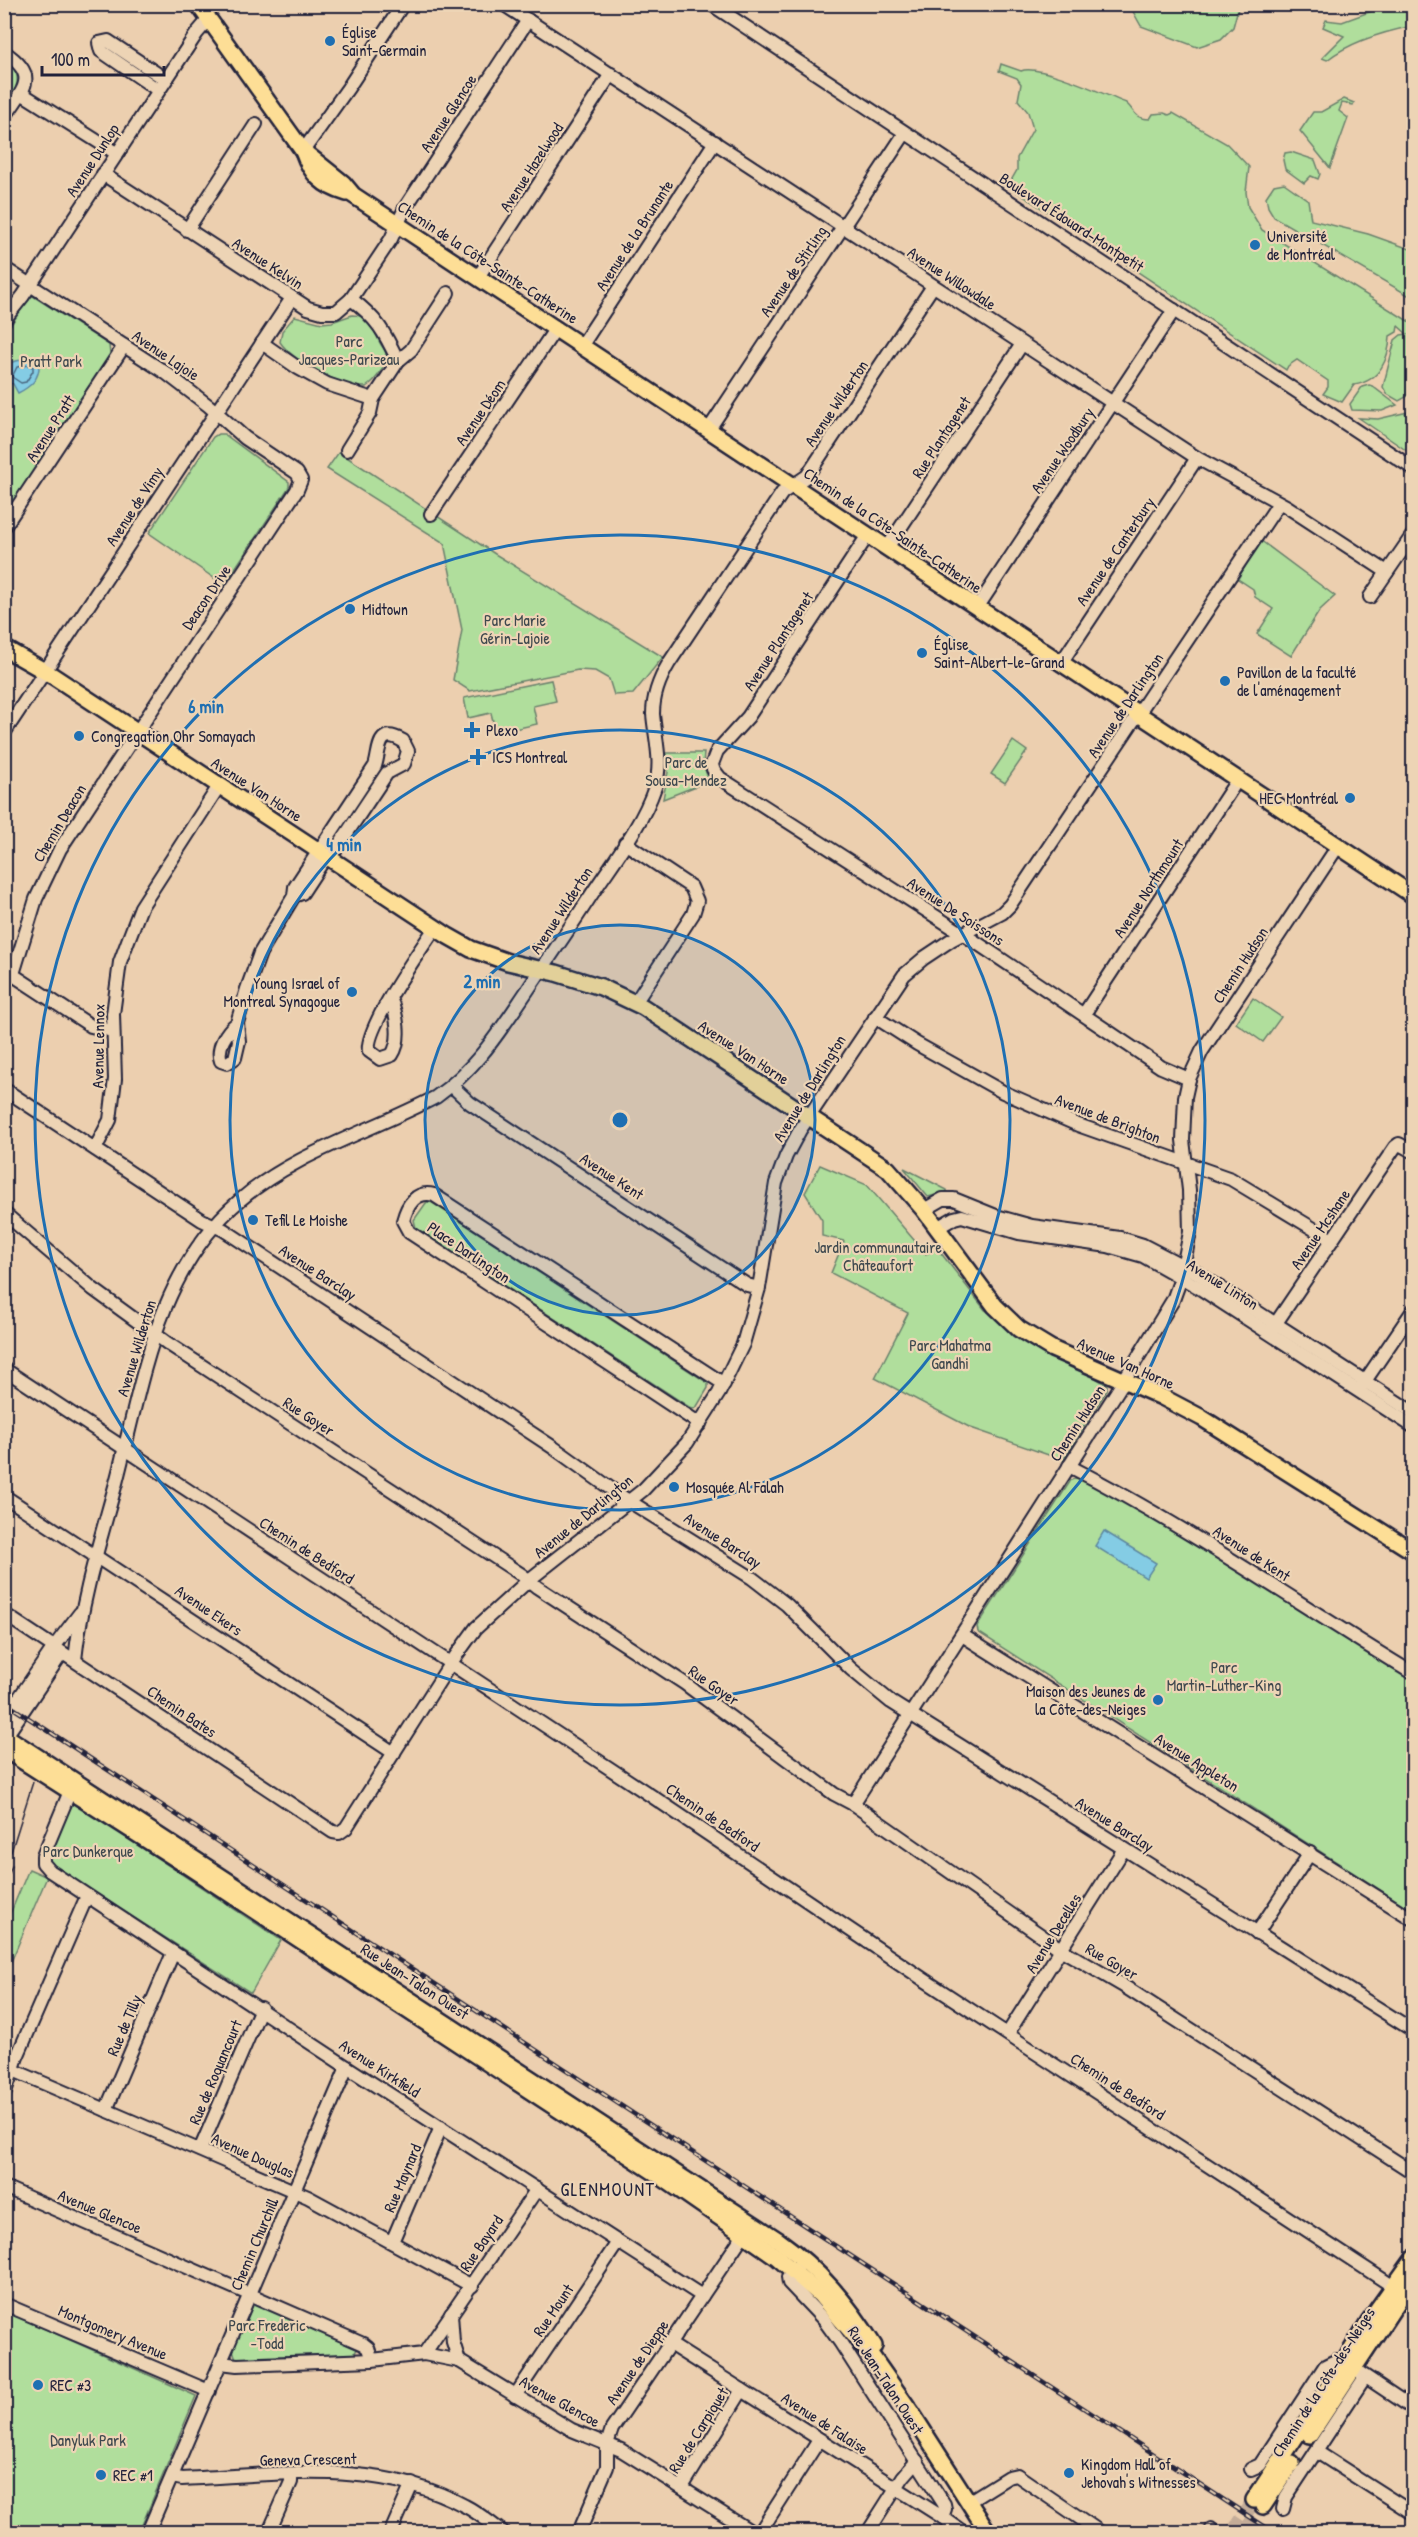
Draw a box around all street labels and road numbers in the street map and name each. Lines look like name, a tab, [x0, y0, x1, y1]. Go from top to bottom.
street label: Avenue Glencoe	[415, 69, 482, 156]
street label: Avenue Hazelwood	[494, 118, 568, 216]
street label: Avenue Dunlop	[60, 119, 124, 201]
street label: Boulevard Édouard-Montpetit	[995, 167, 1149, 277]
street label: Avenue de la Brunante	[590, 175, 678, 295]
street label: Chemin de la Côte-Sainte-Catherine	[394, 195, 583, 329]
street label: Avenue de Stirling	[754, 221, 832, 321]
street label: Avenue Kelvin	[228, 232, 308, 294]
street label: Avenue Willowdale	[903, 241, 1001, 315]
street label: Avenue Lajoie	[128, 324, 204, 386]
street label: Avenue Wilderton	[799, 355, 873, 451]
street label: Avenue Déom	[450, 374, 510, 449]
street label: Avenue Pratt	[20, 390, 80, 466]
street label: Rue Plantagenet	[906, 391, 976, 482]
street label: Avenue Woodbury	[1025, 403, 1099, 497]
street label: Avenue de Vimy	[100, 462, 168, 550]
street label: Chemin de la Côte-Sainte-Catherine	[799, 462, 987, 598]
street label: Avenue de Canterbury	[1070, 492, 1160, 610]
street label: Deacon Drive	[176, 560, 236, 634]
street label: Avenue Plantagenet	[738, 587, 819, 695]
street label: Avenue de Darlington	[1082, 648, 1168, 762]
street label: Avenue Van Horne	[207, 751, 307, 827]
street label: Chemin Deacon	[27, 780, 91, 866]
street label: Avenue Northmount	[1108, 834, 1189, 942]
street label: Avenue Wilderton	[525, 862, 597, 958]
street label: Avenue De Soissons	[903, 871, 1009, 951]
street label: Chemin Hudson	[1207, 922, 1273, 1008]
street label: Avenue Lennox	[86, 1003, 110, 1089]
street label: Avenue Van Horne	[694, 1014, 794, 1090]
street label: Avenue de Darlington	[767, 1030, 851, 1146]
street label: Avenue de Brighton	[1052, 1088, 1164, 1148]
street label: Avenue Kent	[576, 1147, 648, 1205]
street label: Avenue Mcshane	[1285, 1184, 1355, 1274]
street label: Place Darlington	[423, 1216, 515, 1288]
street label: Avenue Barclay	[275, 1239, 361, 1305]
street label: Avenue Linton	[1183, 1253, 1263, 1315]
street label: Avenue Wilderton	[111, 1297, 161, 1399]
street label: Avenue Van Horne	[1074, 1332, 1179, 1394]
street label: Chemin Hudson	[1044, 1380, 1110, 1466]
street label: Rue Goyer	[279, 1391, 339, 1441]
street label: Avenue de Darlington	[529, 1469, 637, 1563]
street label: Avenue Barclay	[680, 1507, 766, 1573]
street label: Chemin de Bedford	[255, 1511, 359, 1589]
street label: Avenue de Kent	[1209, 1520, 1295, 1586]
street label: Avenue Ekers	[171, 1579, 247, 1641]
street label: Rue Goyer	[684, 1660, 744, 1710]
street label: Chemin Bates	[143, 1680, 221, 1742]
street label: Avenue Appleton	[1151, 1727, 1243, 1797]
street label: Chemin de Bedford	[662, 1777, 764, 1857]
street label: Avenue Barclay	[1072, 1791, 1158, 1857]
street label: Avenue Decelles	[1020, 1889, 1086, 1977]
street label: Rue Goyer	[1082, 1937, 1142, 1985]
street label: Rue Jean-Talon Ouest	[357, 1938, 474, 2024]
street label: Rue de Tilly	[101, 1991, 147, 2059]
street label: Rue de Roquancourt	[183, 2016, 247, 2128]
street label: Avenue Kirkfield	[335, 2034, 425, 2102]
street label: Chemin de Bedford	[1066, 2047, 1170, 2125]
street label: Avenue Douglas	[208, 2127, 298, 2183]
street label: Rue Maynard	[378, 2140, 426, 2216]
street label: Avenue Glencoe	[55, 2184, 146, 2239]
street label: Chemin Churchill	[225, 2194, 283, 2294]
street label: Rue Bayard	[454, 2211, 508, 2275]
street label: Rue Mount	[527, 2279, 579, 2341]
street label: Montgomery Avenue	[55, 2299, 172, 2365]
street label: Chemin de la Côte-des-Neiges	[1266, 2303, 1380, 2461]
street label: Avenue de Dieppe	[600, 2315, 674, 2409]
street label: Rue Jean-Talon Ouest	[843, 2322, 929, 2439]
street label: Avenue Glencoe	[516, 2370, 605, 2432]
street label: Rue de Carpiquet	[663, 2382, 733, 2477]
street label: Avenue de Falaise	[777, 2387, 873, 2460]
street label: Geneva Crescent	[259, 2447, 357, 2471]

